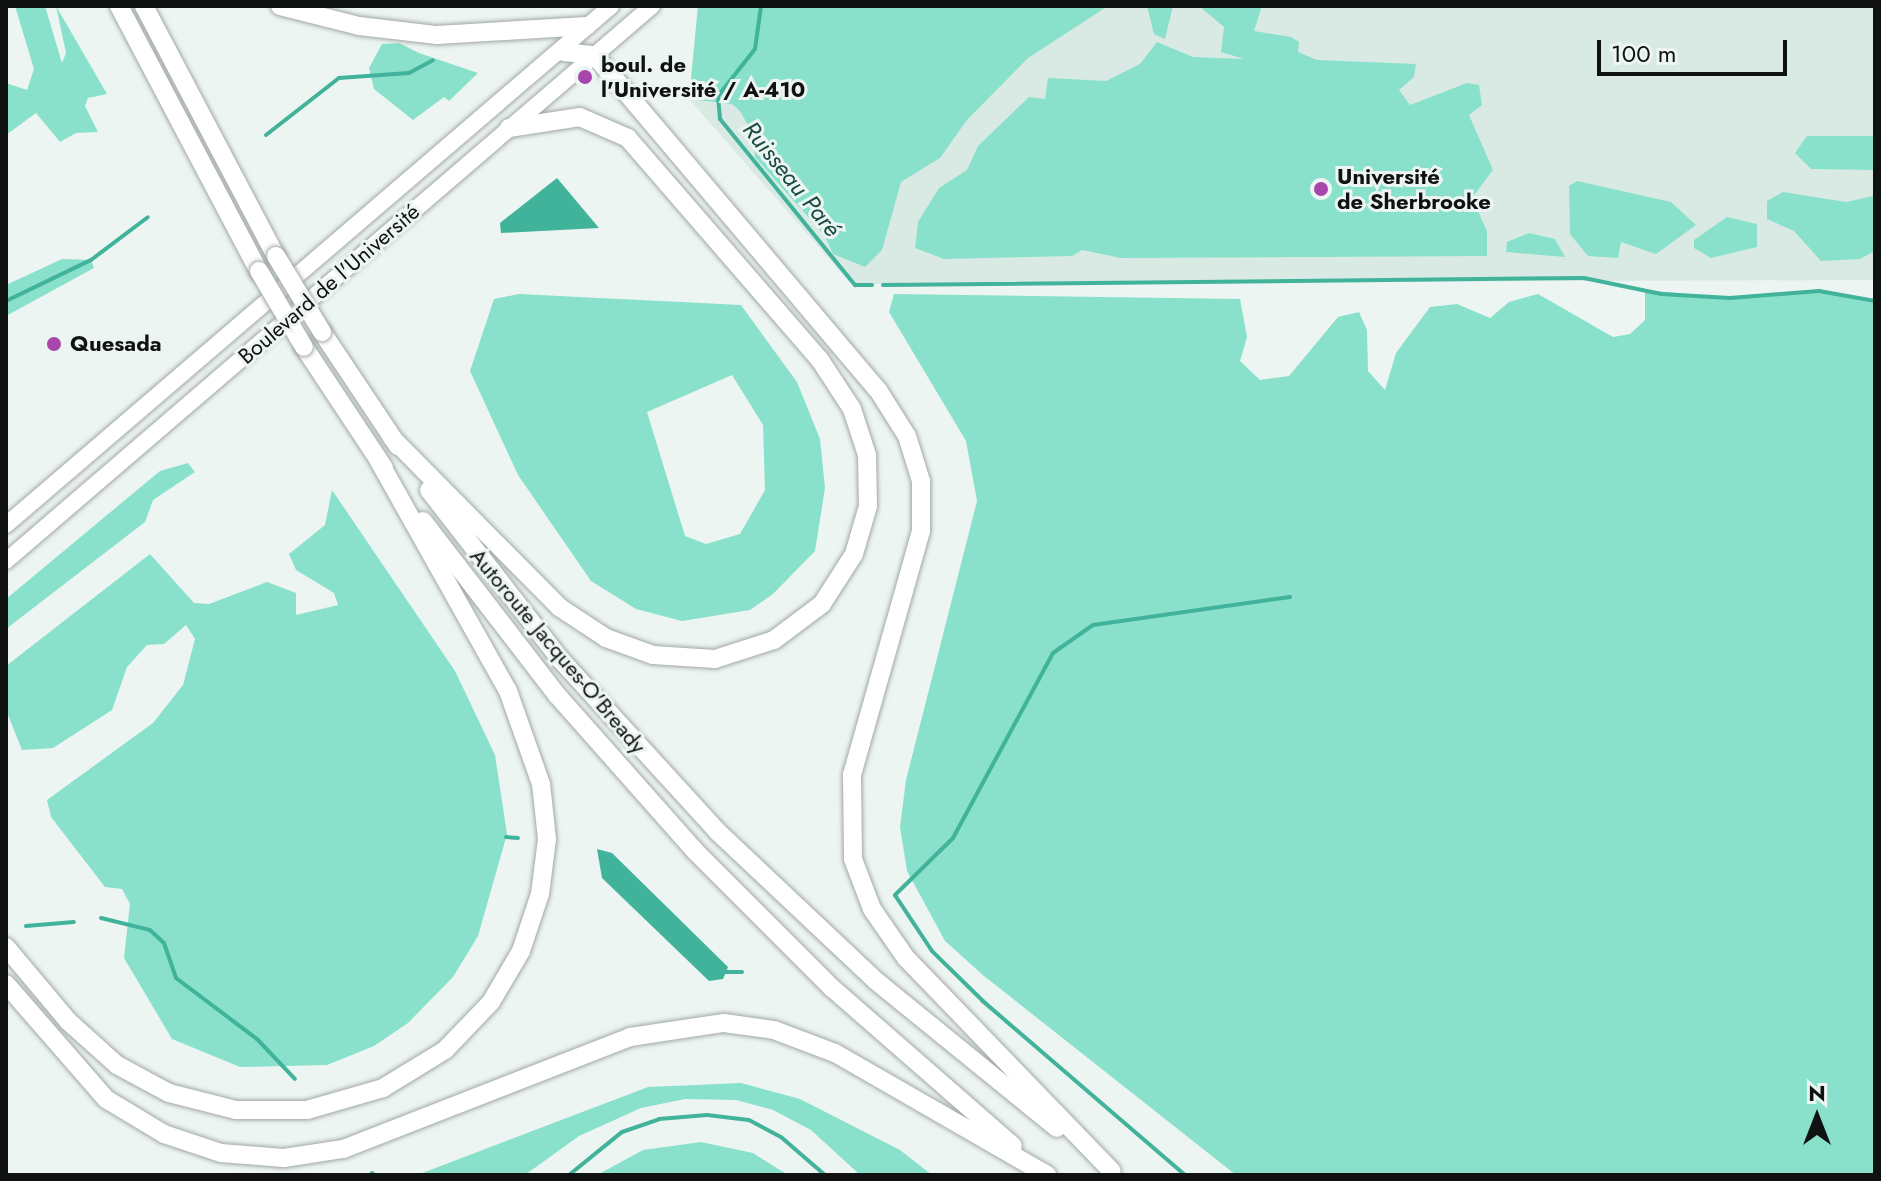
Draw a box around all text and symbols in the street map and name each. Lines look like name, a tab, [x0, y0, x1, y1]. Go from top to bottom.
scale bar	[1601, 24, 1791, 74]
text: 100 m	[1611, 36, 1677, 71]
place label: boul. de l'Université / A-410	[601, 51, 805, 102]
marker: boul. de l'Université / A-410	[576, 68, 594, 86]
water label: Ruisseau Paré	[737, 116, 847, 242]
place label: Université de Sherbrooke	[1337, 163, 1491, 214]
marker: Université de Sherbrooke	[1312, 180, 1330, 198]
street label: Boulevard de l'Université	[233, 198, 425, 370]
place label: Quesada	[70, 331, 162, 357]
marker: Quesada	[45, 335, 63, 353]
street label: Autoroute Jacques-O'Bready	[464, 543, 652, 759]
north arrow	[1777, 1077, 1857, 1157]
text: N	[1808, 1077, 1826, 1109]

